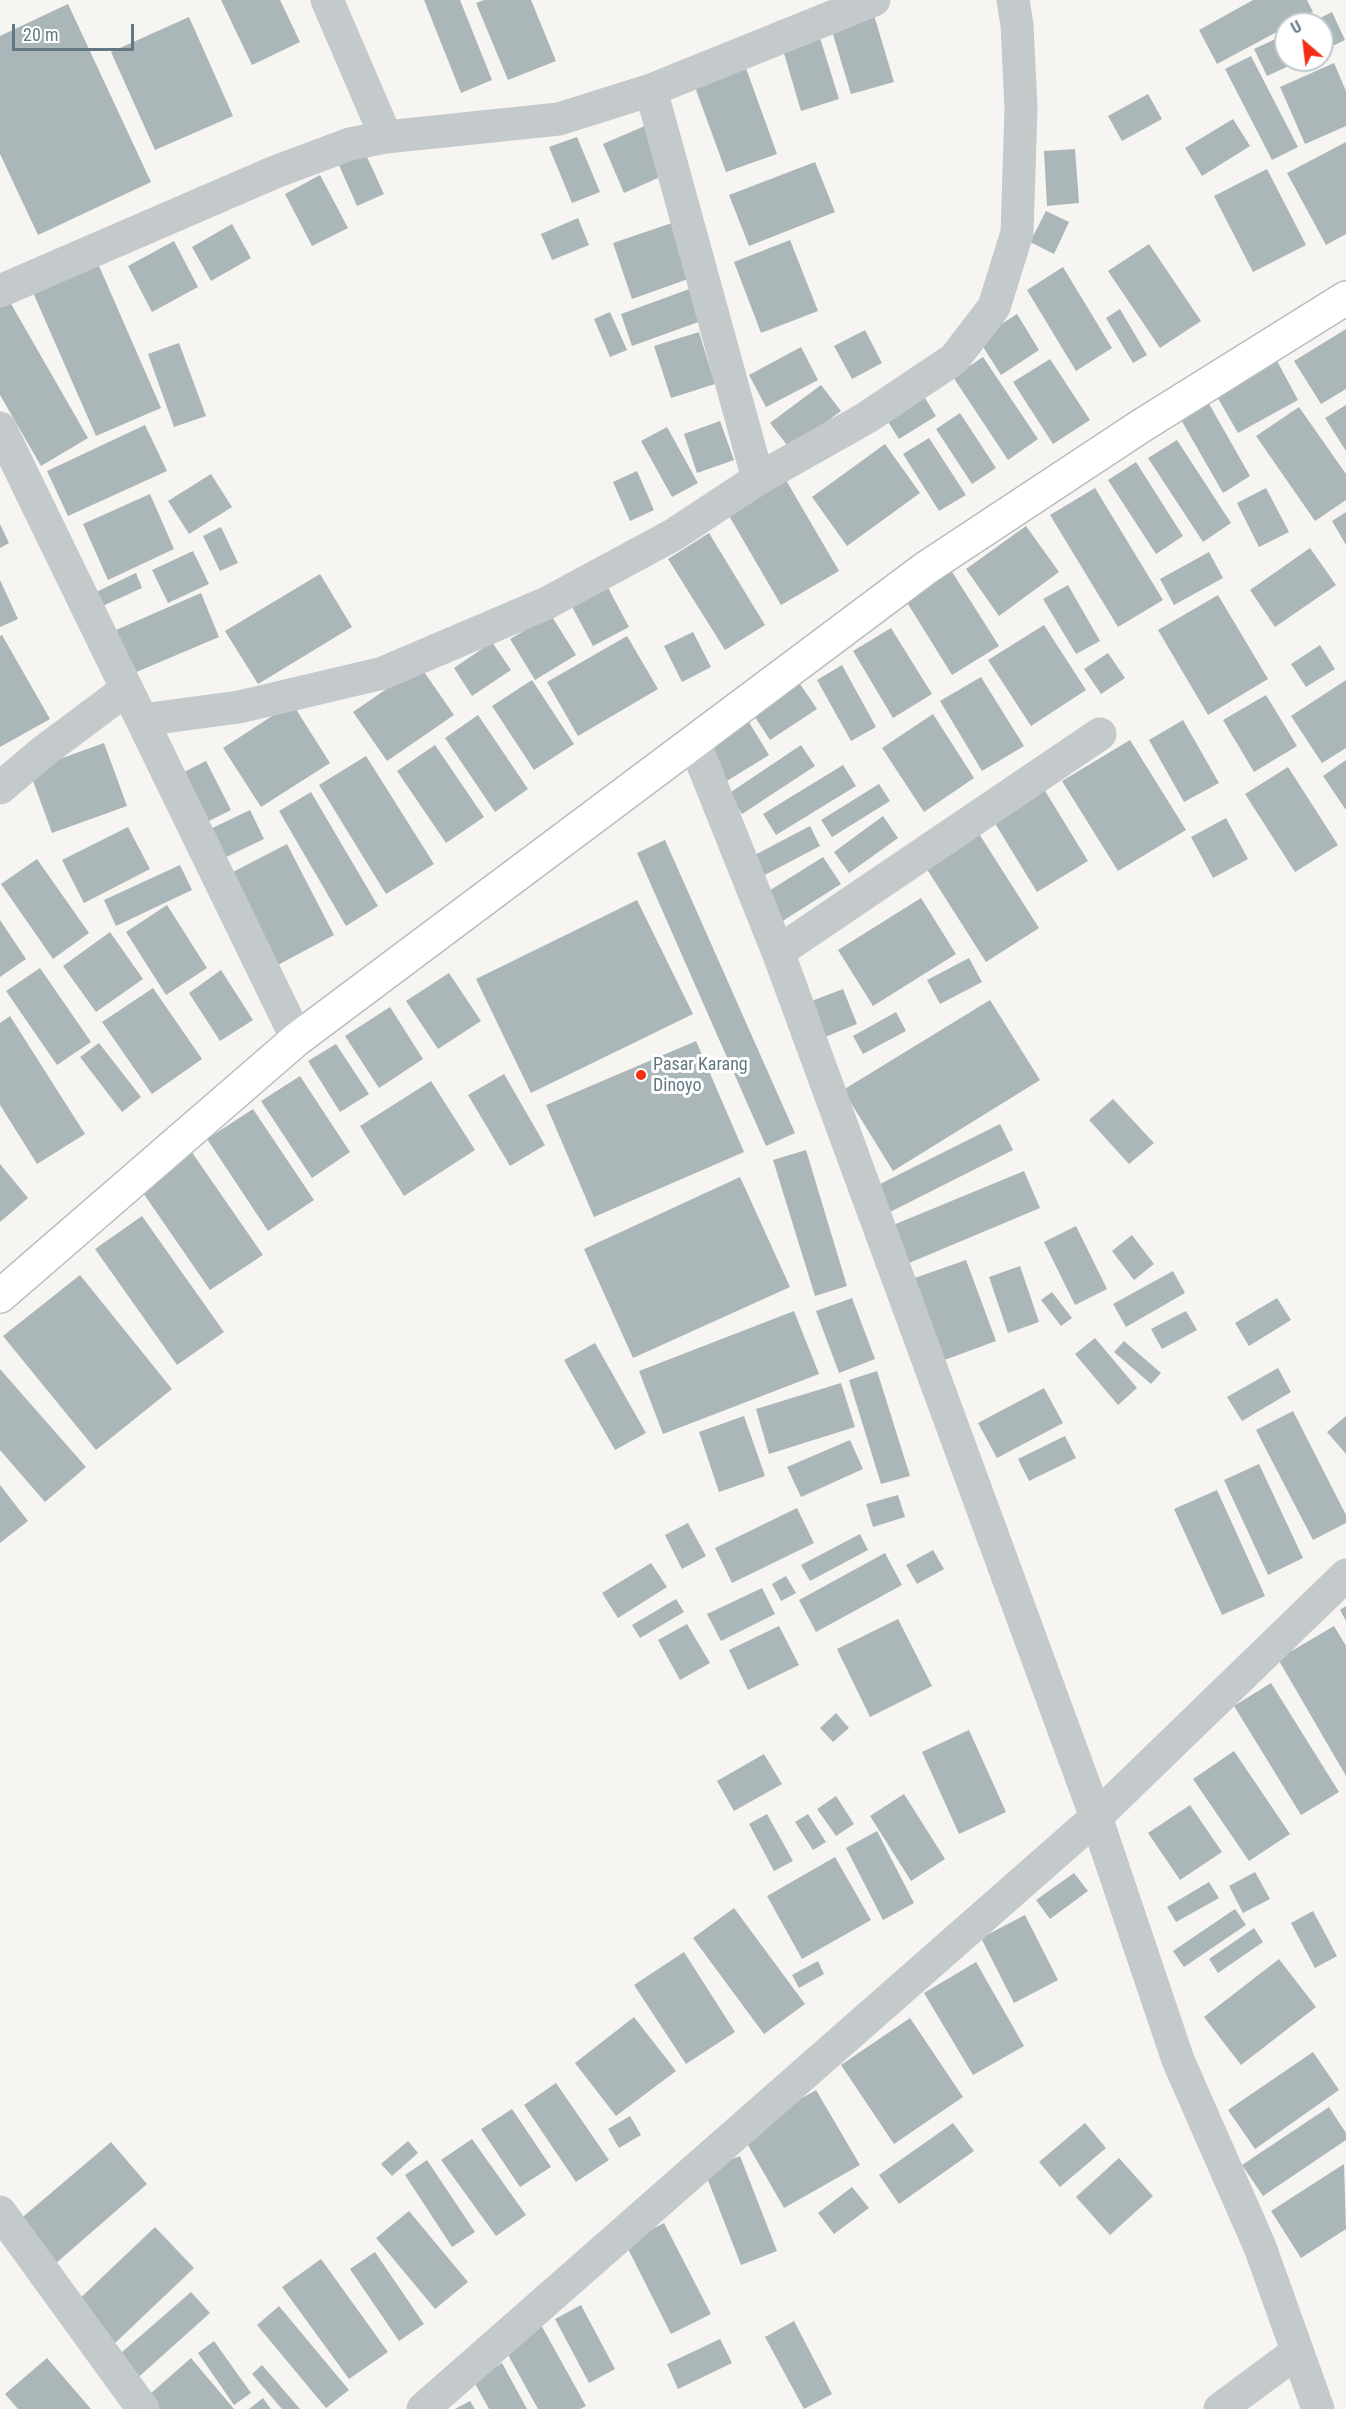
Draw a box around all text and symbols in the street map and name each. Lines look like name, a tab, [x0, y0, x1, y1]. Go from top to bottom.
scale bar	[15, 12, 136, 50]
north arrow	[1274, 12, 1334, 72]
text: U	[1288, 17, 1305, 38]
text: 20 m	[23, 24, 58, 45]
place label: Pasar Karang Dinoyo	[653, 1054, 748, 1096]
marker: Pasar Karang Dinoyo	[634, 1068, 648, 1082]

